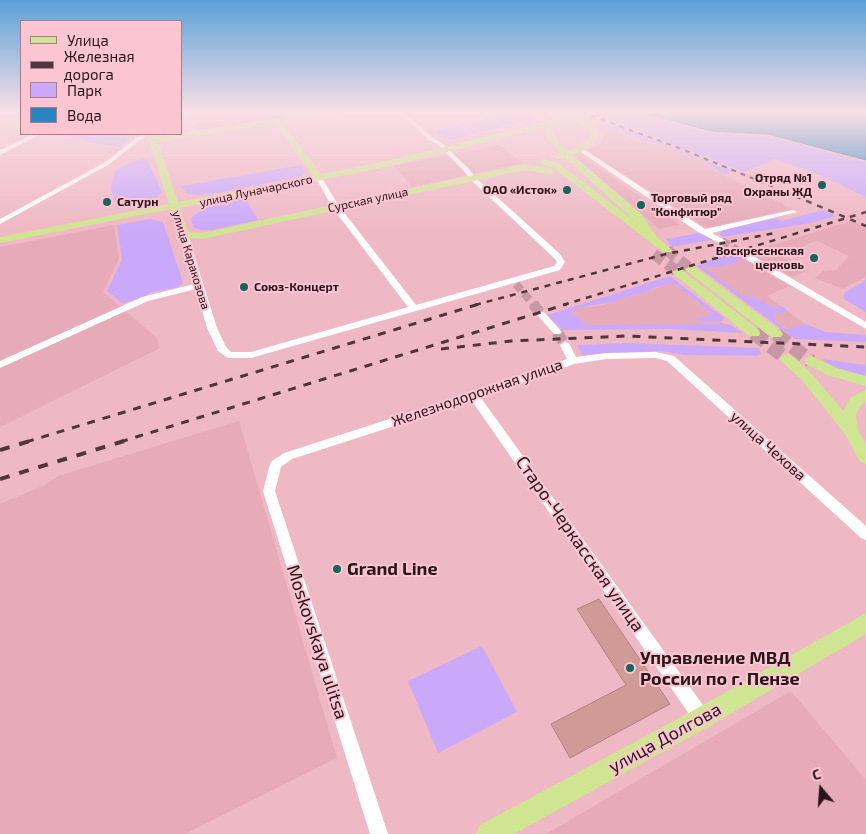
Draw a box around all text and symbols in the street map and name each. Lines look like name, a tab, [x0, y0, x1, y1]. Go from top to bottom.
legend	[20, 20, 182, 135]
text: Улица	[67, 31, 109, 49]
text: Железная дорога	[64, 47, 135, 83]
text: Парк	[67, 81, 102, 99]
text: Вода	[67, 106, 102, 124]
place label: Отряд №1 Охраны ЖД	[743, 171, 812, 199]
street label: улица Луначарского	[198, 172, 314, 210]
marker: Отряд №1 Охраны ЖД	[816, 179, 828, 191]
place label: ОАО «Исток»	[483, 183, 557, 197]
street label: Сурская улица	[327, 184, 409, 216]
marker: ОАО «Исток»	[561, 184, 573, 196]
place label: Торговый ряд "Конфитюр"	[651, 191, 732, 219]
place label: Сатурн	[117, 195, 158, 209]
marker: Сатурн	[101, 196, 113, 208]
marker: Торговый ряд "Конфитюр"	[635, 199, 647, 211]
street label: улица Каракозова	[169, 209, 213, 311]
place label: Воскресенская церковь	[716, 244, 804, 272]
marker: Воскресенская церковь	[808, 252, 820, 264]
place label: Союз-Концерт	[254, 280, 339, 294]
marker: Союз-Концерт	[238, 281, 250, 293]
street label: Железнодорожная улица	[389, 355, 565, 431]
street label: улица Чехова	[727, 407, 809, 485]
street label: Старо-Черкасская улица	[511, 452, 649, 636]
place label: Grand Line	[347, 558, 438, 580]
street label: Moskovskaya ulitsa	[282, 562, 352, 722]
marker: Grand Line	[331, 563, 343, 575]
place label: Управление МВД России по г. Пензе	[640, 647, 800, 690]
marker: Управление МВД России по г. Пензе	[624, 662, 636, 674]
street label: улица Долгова	[605, 698, 725, 778]
north arrow	[796, 764, 846, 814]
text: С	[810, 765, 823, 784]

